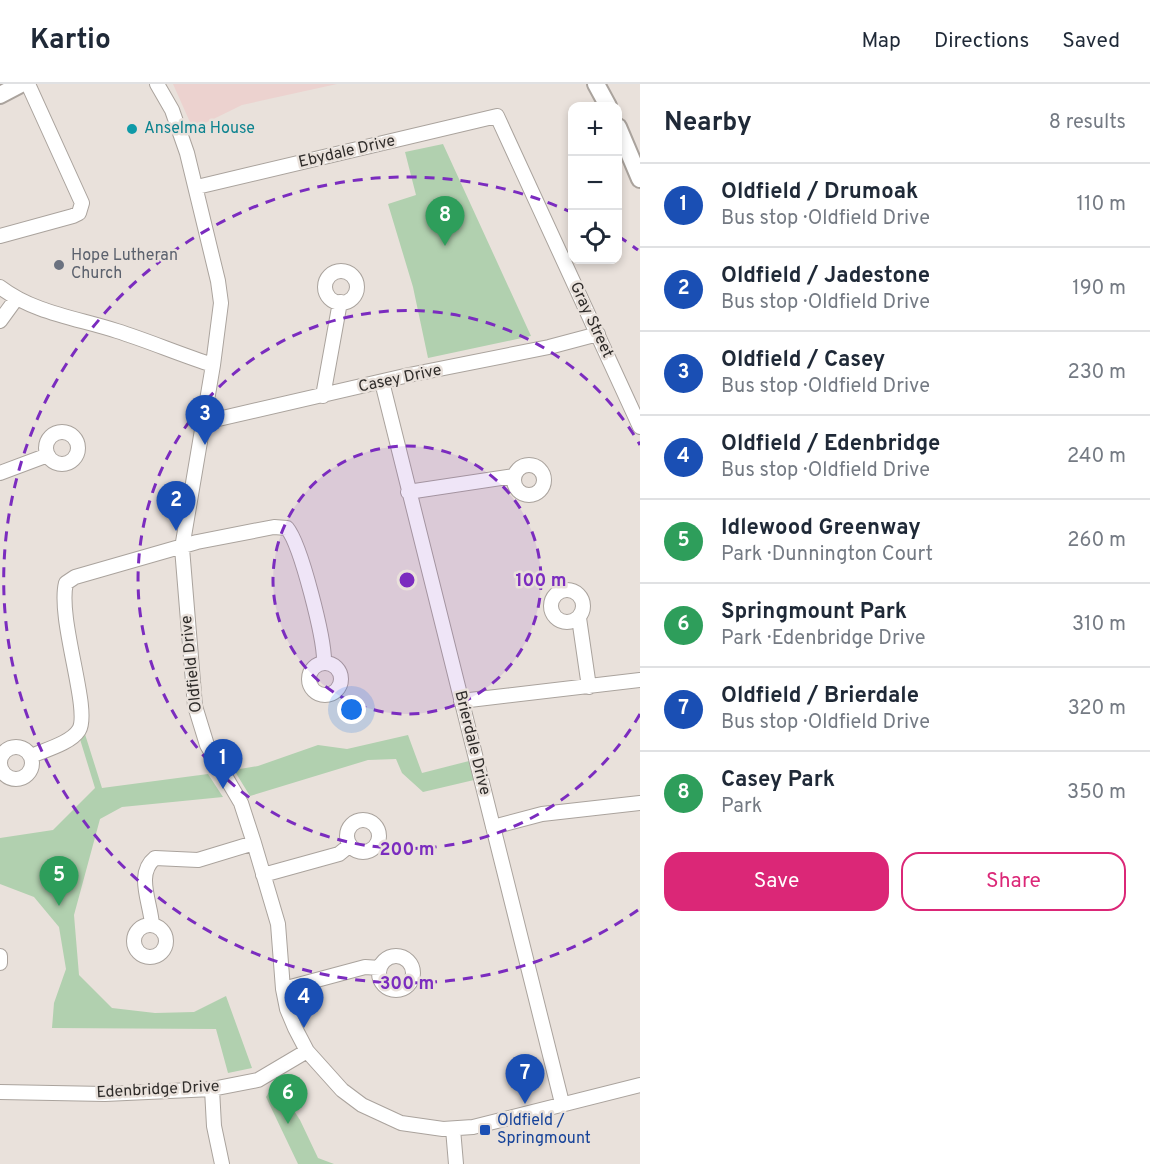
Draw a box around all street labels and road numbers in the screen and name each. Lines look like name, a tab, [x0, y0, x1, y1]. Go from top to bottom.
street label: Ebydale Drive	[297, 131, 397, 173]
street label: Gray Street	[565, 279, 617, 361]
street label: Casey Drive	[357, 360, 443, 398]
street label: Oldfield Drive	[177, 614, 207, 714]
street label: Brierdale Drive	[449, 689, 495, 797]
street label: Edenbridge Drive	[96, 1077, 220, 1103]

